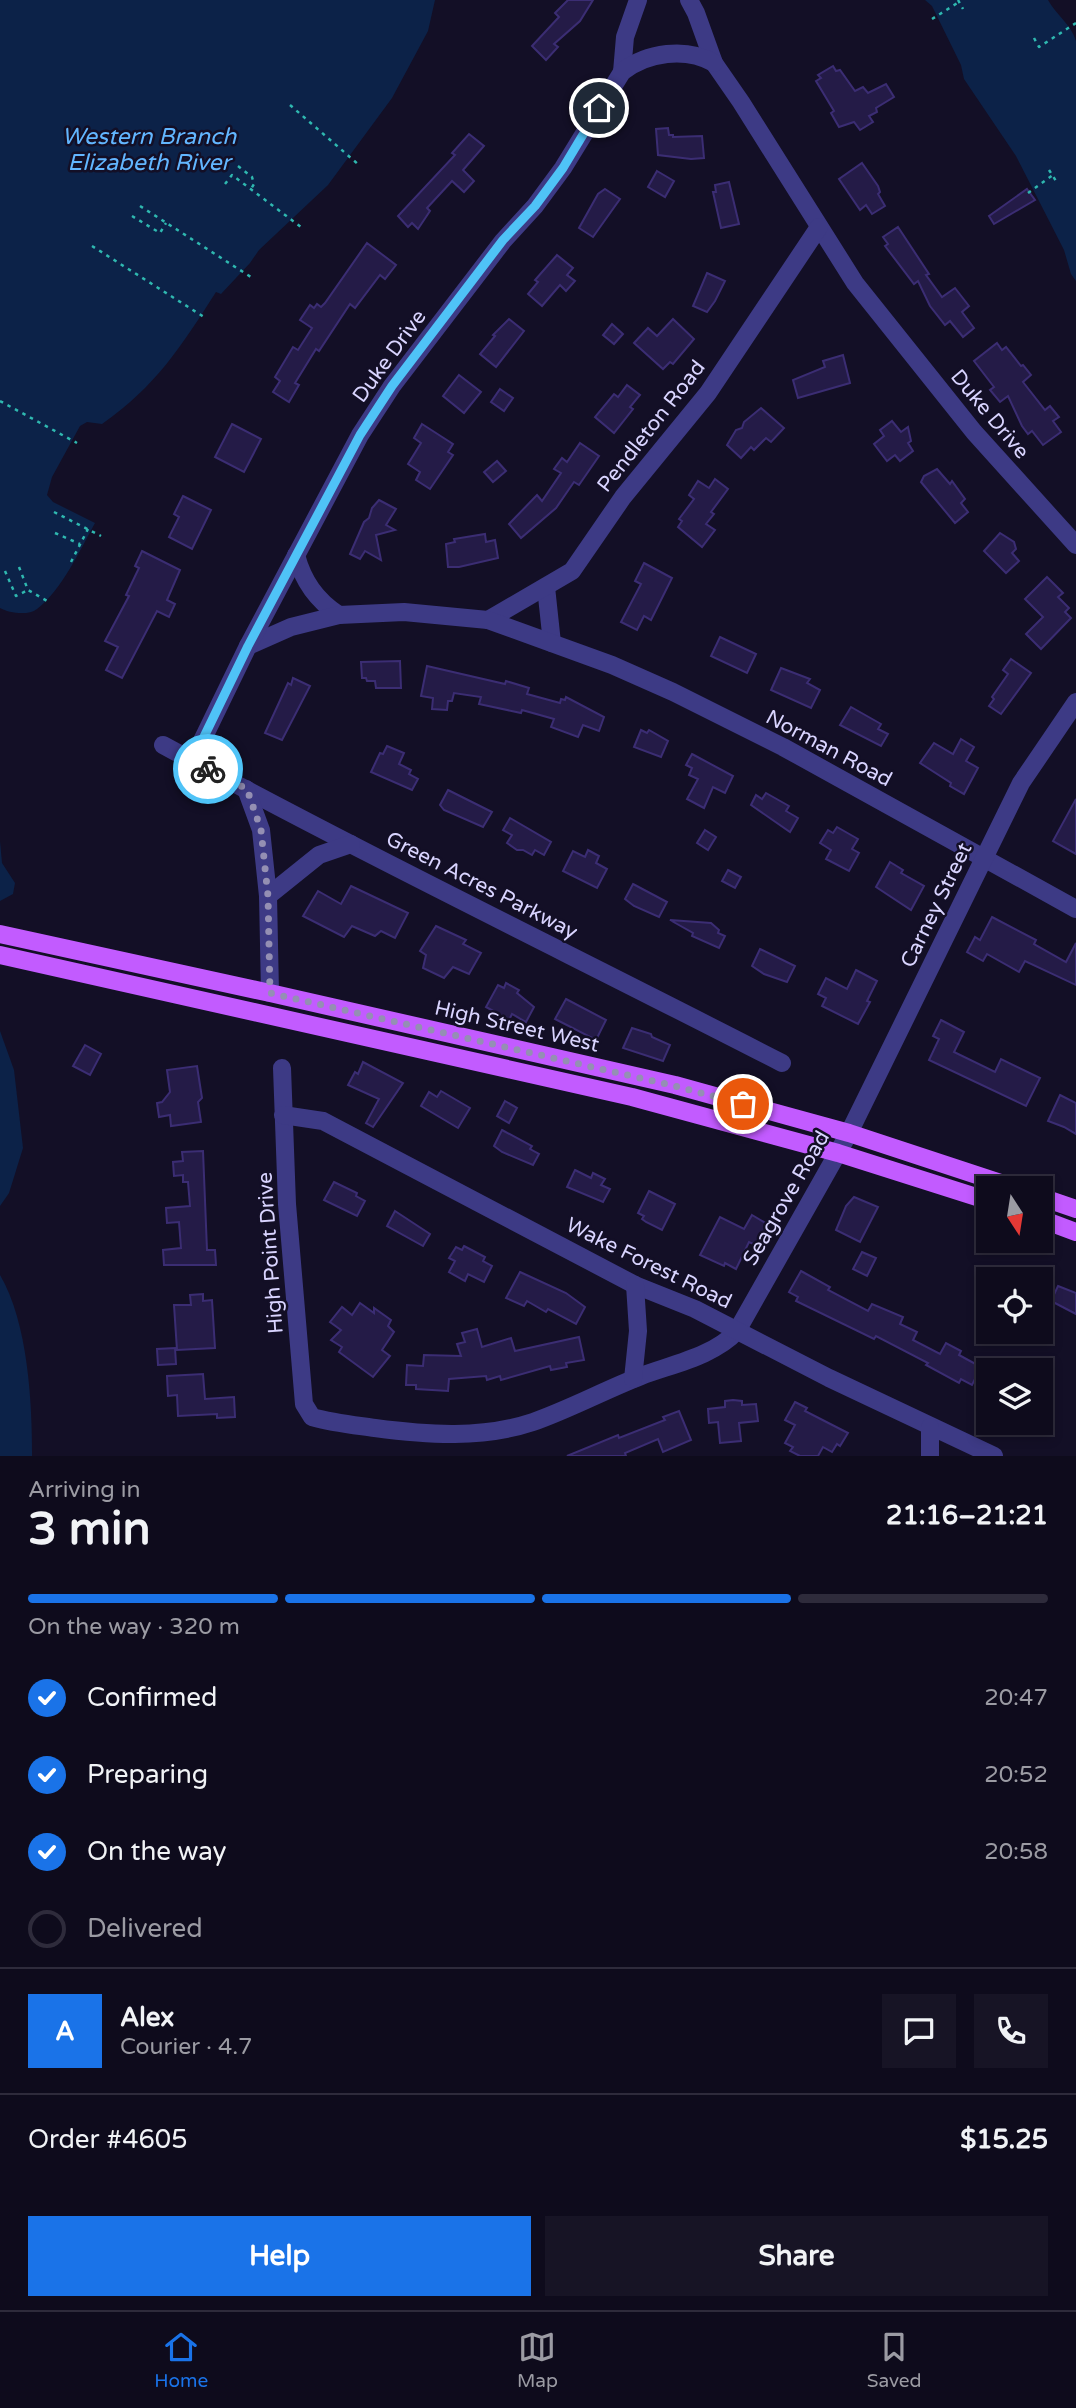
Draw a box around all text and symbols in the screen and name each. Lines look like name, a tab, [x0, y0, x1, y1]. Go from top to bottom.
pin	[569, 78, 629, 138]
icon: home	[580, 89, 618, 127]
water label: Western Branch Elizabeth River	[62, 123, 237, 177]
street label: Duke Drive	[347, 305, 432, 408]
street label: Pendleton Road	[592, 355, 711, 497]
street label: Duke Drive	[945, 365, 1034, 464]
street label: Norman Road	[761, 705, 896, 792]
courier	[173, 734, 243, 804]
icon: bike	[189, 750, 227, 788]
street label: Green Acres Parkway	[382, 826, 582, 945]
street label: Carney Street	[895, 839, 977, 972]
street label: High Street West	[432, 995, 602, 1058]
pin	[713, 1074, 773, 1134]
icon: bag	[724, 1085, 762, 1123]
street label: Seagrove Road	[738, 1126, 835, 1270]
street label: High Point Drive	[252, 1171, 289, 1335]
north arrow	[976, 1176, 1054, 1253]
map controls	[976, 1176, 1053, 1435]
street label: Wake Forest Road	[562, 1212, 736, 1314]
button: locate	[976, 1267, 1053, 1344]
button: layers	[976, 1358, 1053, 1435]
text: Arriving in	[28, 1476, 141, 1504]
text: 21:16–21:21	[886, 1500, 1048, 1531]
text: 3 min	[28, 1502, 151, 1557]
text: On the way · 320 m	[28, 1613, 240, 1641]
icon: check	[28, 1679, 66, 1717]
text: Confirmed	[87, 1682, 217, 1713]
text: 20:47	[984, 1684, 1048, 1712]
icon: check	[28, 1756, 66, 1794]
text: Preparing	[87, 1759, 208, 1790]
text: 20:52	[984, 1761, 1048, 1789]
icon: check	[28, 1833, 66, 1871]
text: On the way	[87, 1836, 227, 1867]
text: 20:58	[984, 1838, 1048, 1866]
text: Delivered	[87, 1913, 203, 1944]
button: chat	[882, 1994, 956, 2068]
button: phone	[974, 1994, 1048, 2068]
text: Alex	[120, 2002, 174, 2033]
text: A	[55, 2016, 75, 2047]
text: Courier · 4.7	[120, 2033, 253, 2061]
text: Order #4605	[28, 2124, 188, 2155]
text: $15.25	[960, 2124, 1048, 2155]
button: Help	[28, 2216, 531, 2296]
button: Share	[545, 2216, 1048, 2296]
tab: Home	[154, 2328, 208, 2392]
tab: Map	[517, 2328, 558, 2392]
tab: Saved	[867, 2328, 922, 2392]

